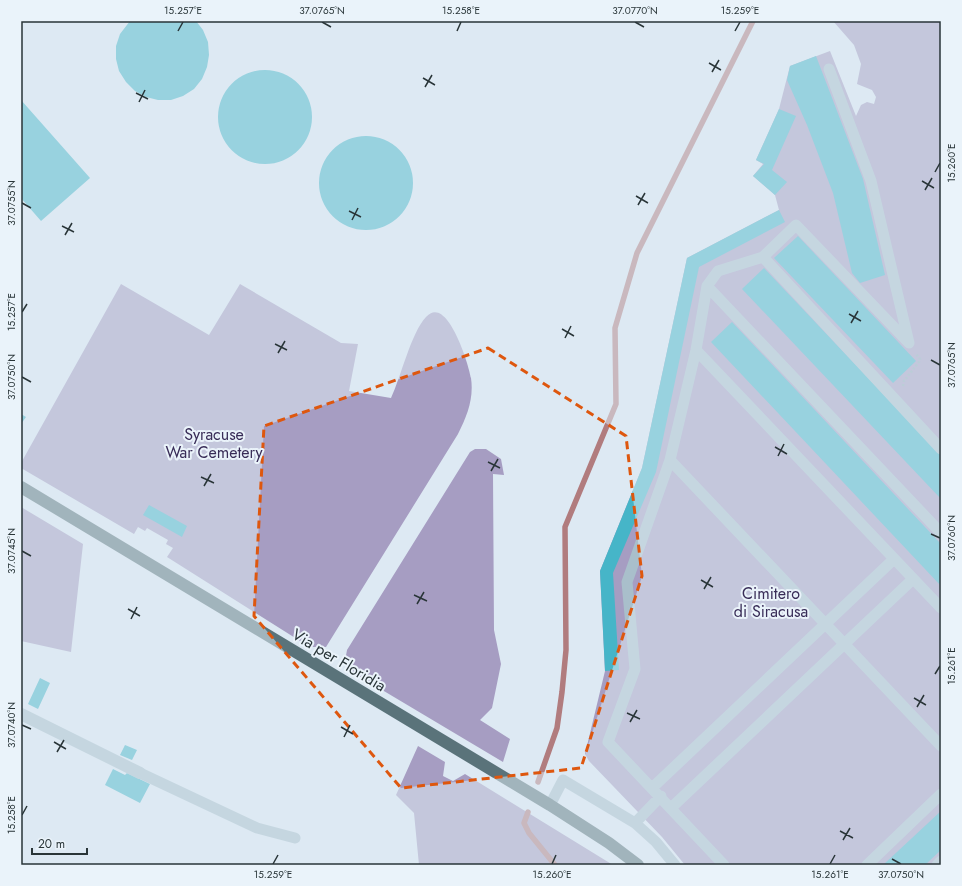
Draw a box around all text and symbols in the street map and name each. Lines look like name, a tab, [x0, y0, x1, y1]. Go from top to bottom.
text: 15.257°E	[164, 3, 202, 18]
text: 37.0765°N	[299, 3, 345, 18]
text: 15.258°E	[442, 3, 480, 18]
text: 37.0770°N	[612, 3, 658, 18]
text: 15.259°E	[721, 3, 759, 18]
text: 15.260°E	[944, 144, 959, 182]
text: 37.0755°N	[4, 180, 19, 226]
text: 15.257°E	[4, 293, 19, 331]
text: 37.0765°N	[944, 342, 959, 388]
text: 37.0750°N	[4, 354, 19, 400]
park label: Syracuse War Cemetery	[165, 423, 264, 464]
text: 37.0760°N	[944, 515, 959, 561]
text: 37.0745°N	[4, 528, 19, 574]
park label: Cimitero di Siracusa	[734, 582, 808, 623]
street label: Via per Floridia	[288, 623, 390, 697]
text: 15.261°E	[944, 647, 959, 685]
text: 37.0740°N	[4, 702, 19, 748]
text: 15.258°E	[4, 796, 19, 834]
scale bar	[32, 830, 87, 856]
text: 20 m	[38, 835, 65, 853]
text: 15.259°E	[254, 867, 292, 882]
text: 15.260°E	[533, 867, 571, 882]
text: 15.261°E	[811, 867, 849, 882]
text: 37.0750°N	[878, 867, 924, 882]

